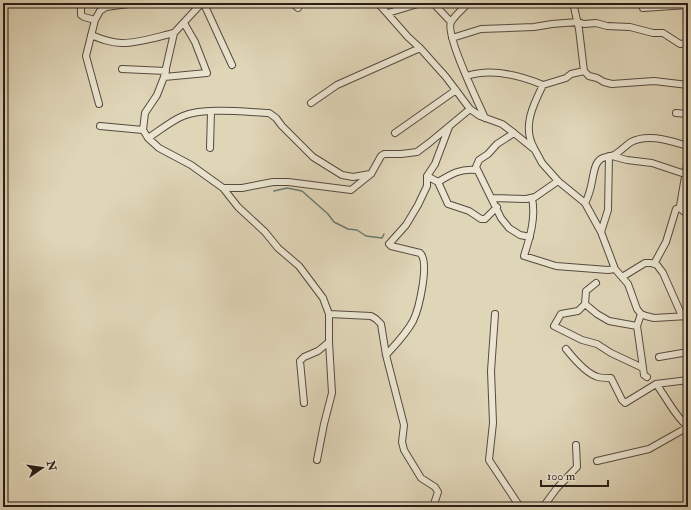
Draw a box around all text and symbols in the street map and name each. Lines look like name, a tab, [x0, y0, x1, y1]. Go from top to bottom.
north arrow	[22, 448, 62, 488]
text: N	[44, 459, 59, 473]
scale bar	[541, 462, 608, 488]
text: 100 m	[547, 469, 576, 484]

